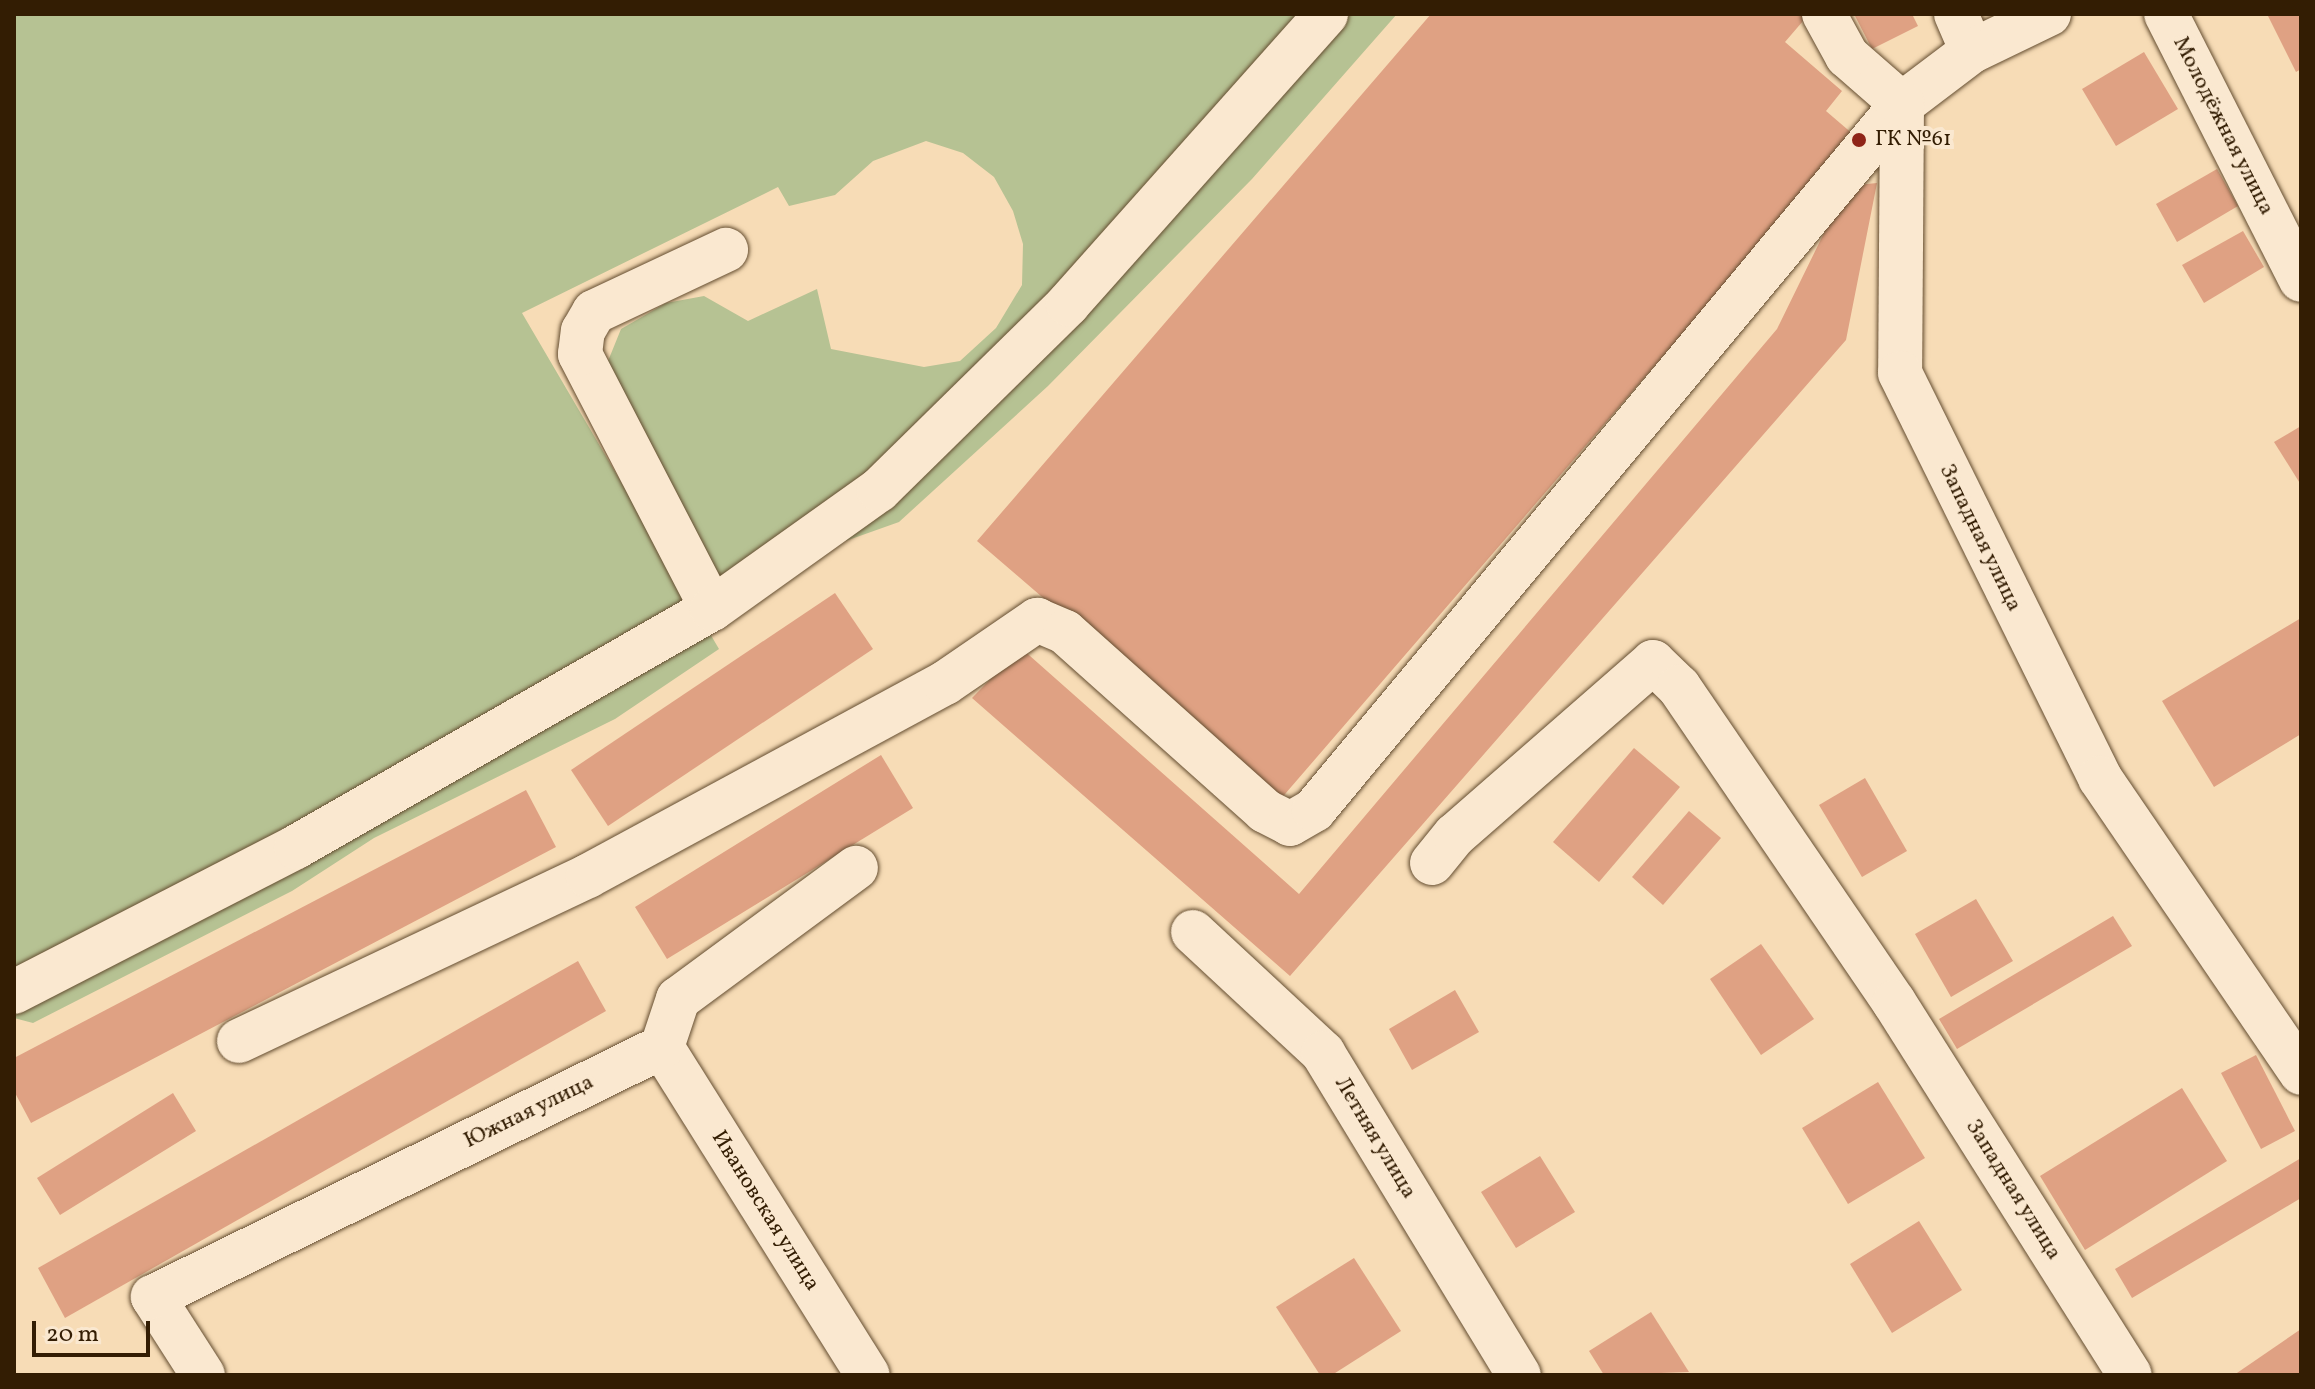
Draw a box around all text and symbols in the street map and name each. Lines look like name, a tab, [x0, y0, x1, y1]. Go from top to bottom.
street label: Молодёжная улица	[2166, 32, 2280, 220]
place label: ГК №61	[1875, 127, 1951, 153]
marker: ГК №61	[1850, 131, 1868, 149]
street label: Западная улица	[1933, 460, 2027, 616]
street label: Южная улица	[460, 1069, 598, 1155]
street label: Летняя улица	[1328, 1072, 1422, 1204]
street label: Западная улица	[1959, 1115, 2067, 1265]
street label: Ивановская улица	[705, 1126, 825, 1296]
scale bar	[36, 1305, 154, 1355]
text: 20 m	[46, 1318, 99, 1352]

